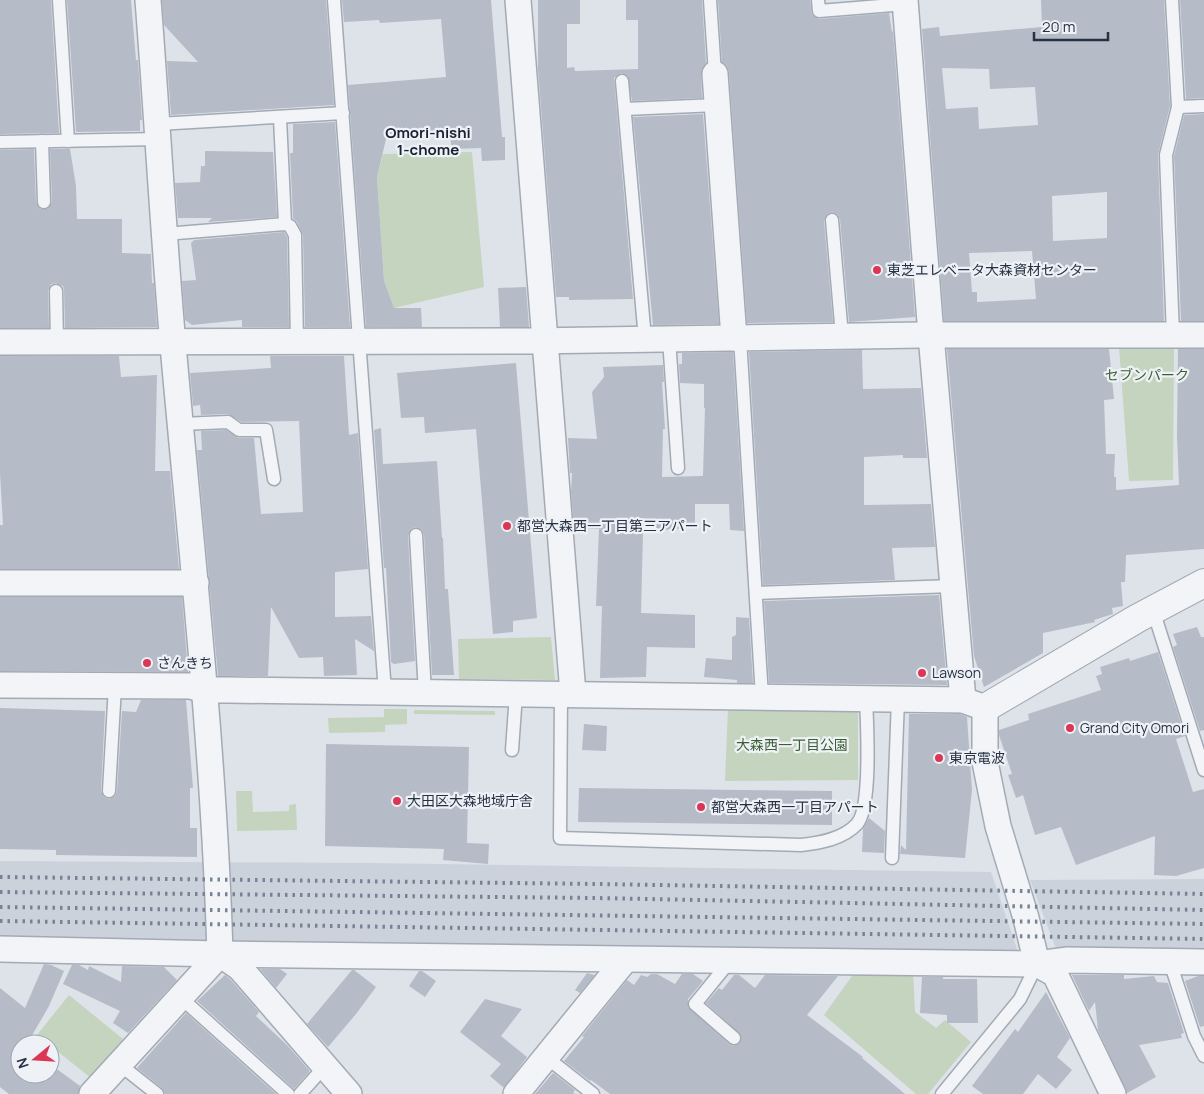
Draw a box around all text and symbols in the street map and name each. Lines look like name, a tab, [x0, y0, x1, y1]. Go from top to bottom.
scale bar	[1034, 10, 1108, 42]
text: 20 m	[1042, 16, 1075, 37]
district label: Omori-nishi 1-chome	[385, 122, 471, 160]
place label: 東芝エレベータ大森資材センター	[887, 260, 1097, 279]
marker: 東芝エレベータ大森資材センター	[871, 264, 883, 276]
park label: セブンパーク	[1105, 365, 1189, 384]
place label: 都営大森西一丁目第三アパート	[517, 516, 713, 535]
marker: 都営大森西一丁目第三アパート	[501, 520, 513, 532]
place label: さんきち	[157, 653, 213, 672]
marker: さんきち	[141, 657, 153, 669]
place label: Lawson	[932, 663, 981, 682]
marker: Lawson	[916, 667, 928, 679]
place label: Grand City Omori	[1080, 718, 1189, 737]
marker: Grand City Omori	[1064, 722, 1076, 734]
park label: 大森西一丁目公園	[736, 735, 848, 754]
place label: 東京電波	[949, 748, 1005, 767]
marker: 東京電波	[933, 752, 945, 764]
place label: 大田区大森地域庁舎	[407, 791, 533, 810]
marker: 大田区大森地域庁舎	[391, 795, 403, 807]
place label: 都営大森西一丁目アパート	[711, 797, 879, 816]
marker: 都営大森西一丁目アパート	[695, 801, 707, 813]
north arrow	[10, 1034, 60, 1084]
text: N	[12, 1055, 33, 1071]

